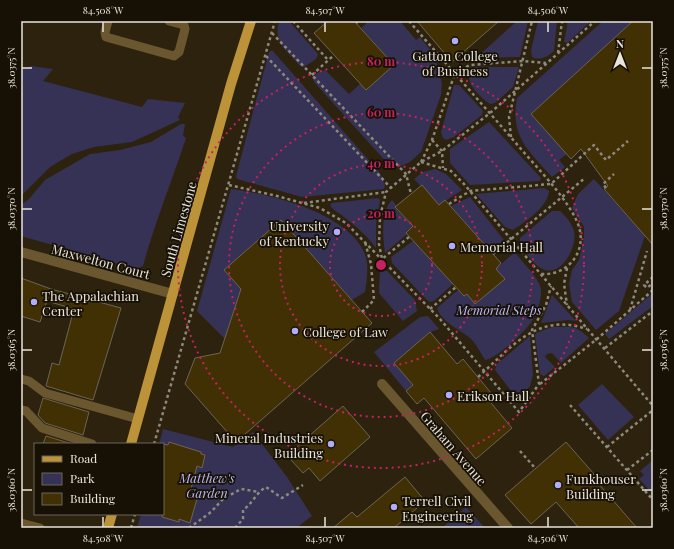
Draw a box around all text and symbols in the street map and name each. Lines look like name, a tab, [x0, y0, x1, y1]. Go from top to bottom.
text: 84.508°W	[83, 3, 124, 17]
text: 84.507°W	[305, 3, 346, 17]
text: 84.506°W	[528, 3, 569, 17]
north arrow	[600, 34, 640, 74]
marker: Gatton College of Business	[450, 36, 460, 46]
text: N	[616, 36, 624, 51]
text: 38.0375°N	[4, 47, 18, 89]
place label: Gatton College of Business	[412, 47, 498, 79]
text: 38.0375°N	[656, 47, 670, 89]
text: 80 m	[367, 53, 395, 69]
text: 60 m	[367, 104, 395, 120]
text: 40 m	[367, 155, 395, 171]
street label: South Limestone	[156, 179, 200, 279]
text: 38.0370°N	[4, 188, 18, 230]
text: 38.0370°N	[656, 188, 670, 230]
text: 20 m	[367, 205, 395, 221]
place label: University of Kentucky	[259, 217, 329, 249]
marker: University of Kentucky	[332, 227, 342, 237]
place label: Memorial Hall	[460, 238, 543, 255]
street label: Maxwelton Court	[50, 240, 153, 282]
marker: Memorial Hall	[447, 241, 457, 251]
centre of rings	[374, 258, 388, 272]
place label: The Appalachian Center	[42, 287, 139, 319]
marker: The Appalachian Center	[29, 297, 39, 307]
park label: Memorial Steps	[455, 301, 542, 318]
place label: College of Law	[303, 323, 388, 340]
marker: College of Law	[290, 326, 300, 336]
text: 38.0365°N	[4, 329, 18, 371]
text: 38.0365°N	[656, 329, 670, 371]
place label: Erikson Hall	[457, 387, 530, 404]
marker: Erikson Hall	[444, 390, 454, 400]
street label: Graham Avenue	[417, 407, 491, 489]
place label: Mineral Industries Building	[215, 429, 323, 461]
marker: Mineral Industries Building	[326, 439, 336, 449]
legend	[34, 443, 164, 515]
text: Road	[70, 450, 97, 466]
text: 38.0360°N	[4, 468, 18, 512]
text: 38.0360°N	[656, 468, 670, 512]
park label: Matthew's Garden	[178, 469, 235, 501]
text: Park	[70, 470, 95, 486]
place label: Funkhouser Building	[566, 470, 636, 502]
marker: Funkhouser Building	[553, 480, 563, 490]
text: Building	[70, 490, 116, 506]
place label: Terrell Civil Engineering	[402, 492, 473, 524]
marker: Terrell Civil Engineering	[389, 502, 399, 512]
text: 84.508°W	[83, 531, 124, 545]
text: 84.507°W	[305, 531, 346, 545]
text: 84.506°W	[528, 531, 569, 545]

